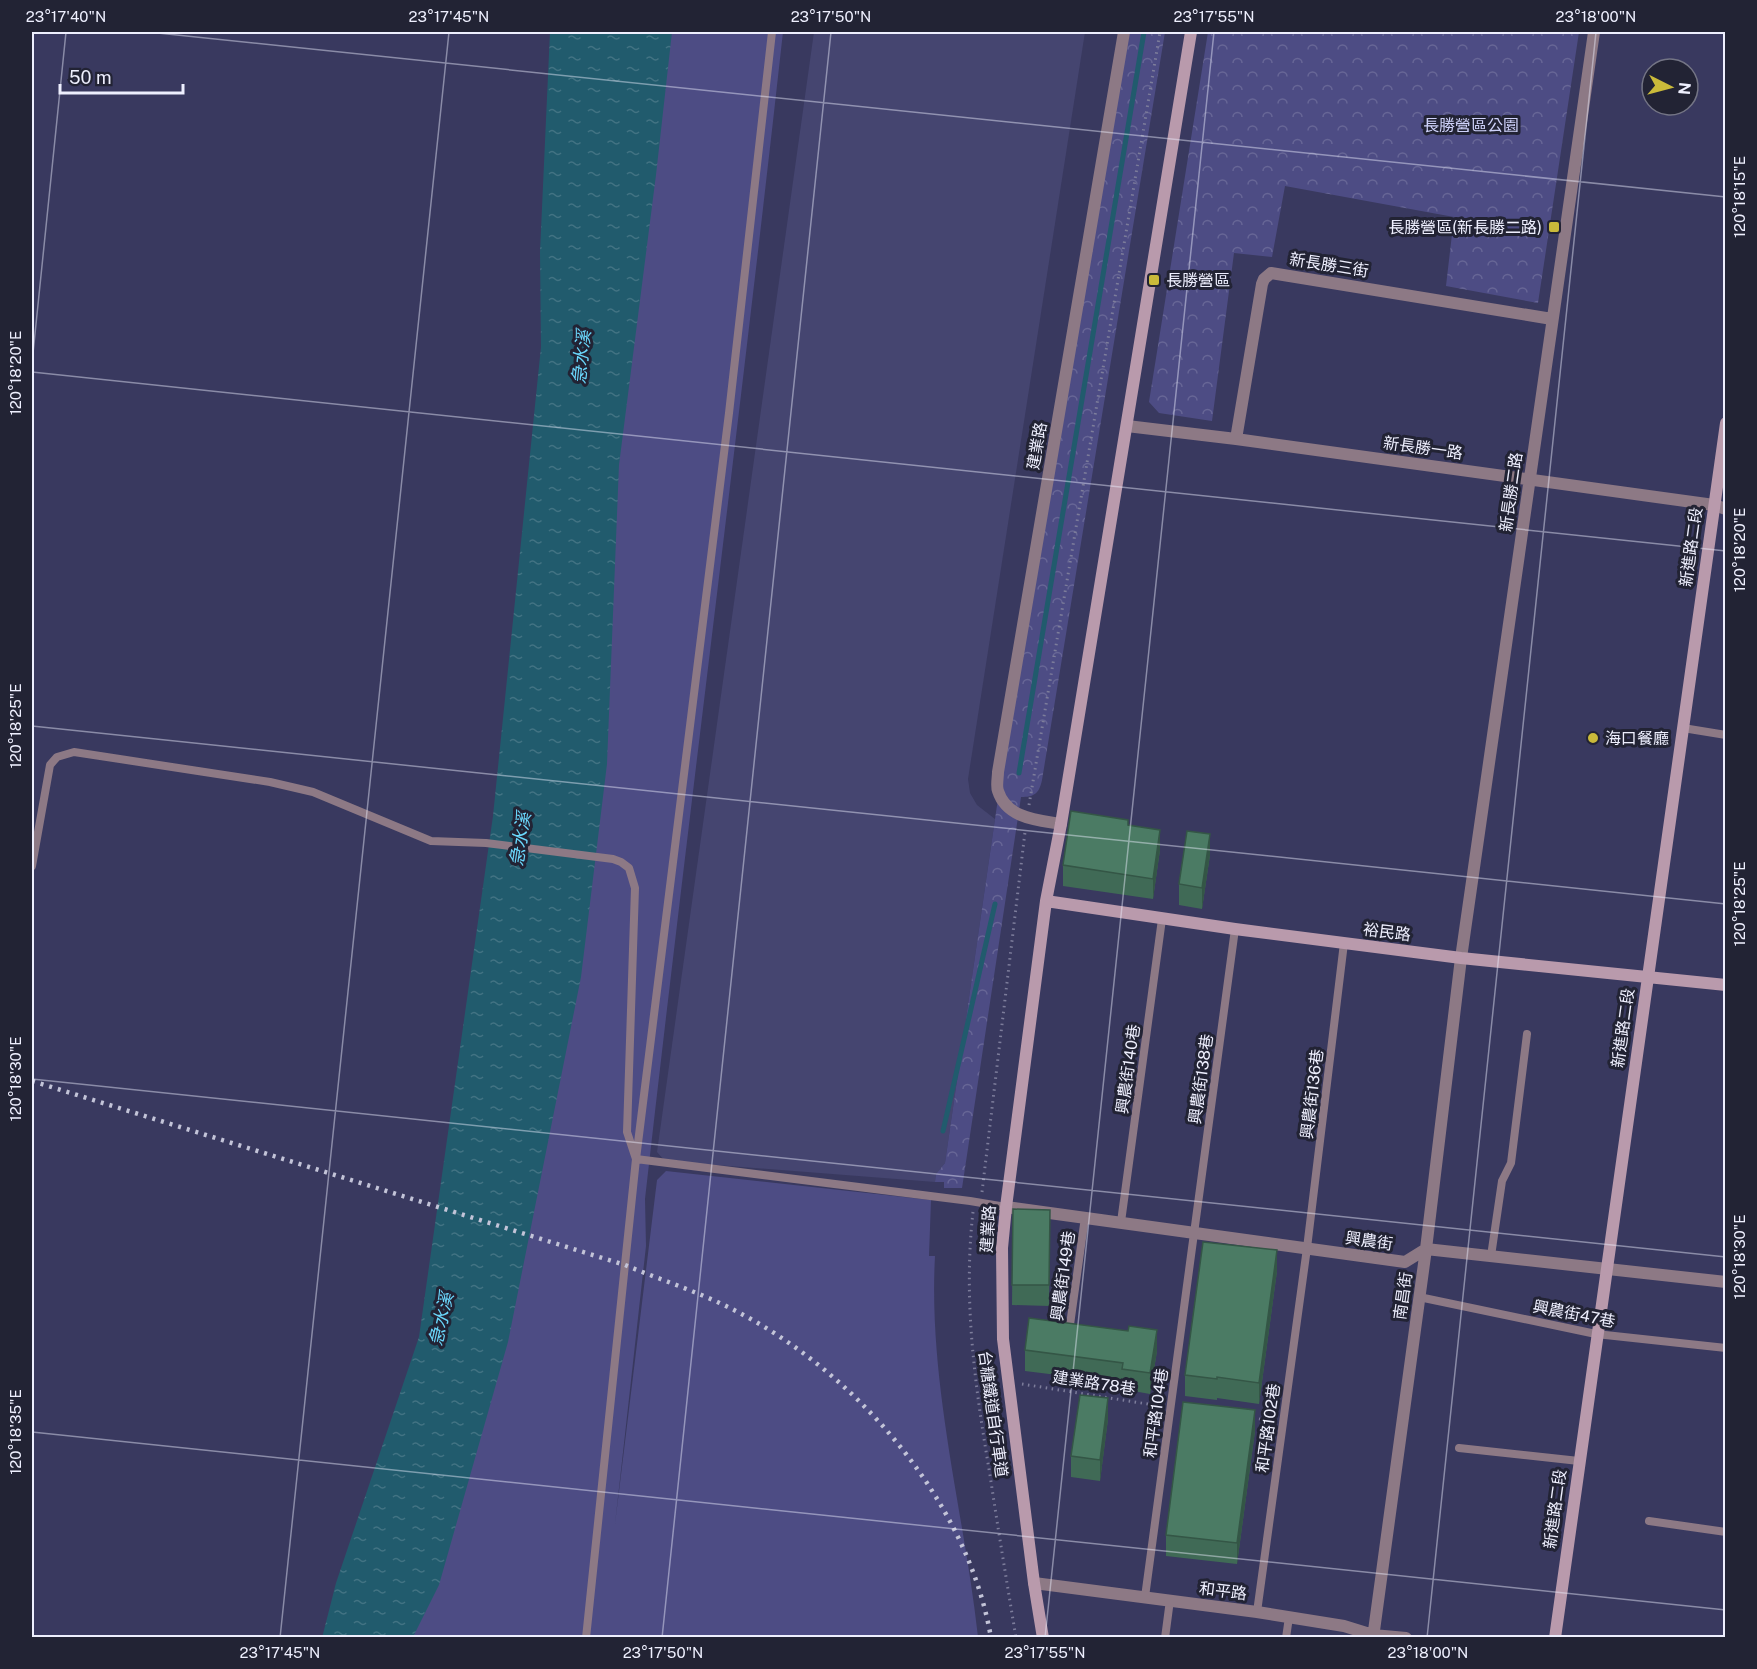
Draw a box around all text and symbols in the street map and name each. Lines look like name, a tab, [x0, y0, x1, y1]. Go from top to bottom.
text: 23°17'40"N	[26, 8, 106, 25]
text: 23°17'45"N	[409, 8, 489, 25]
text: 23°17'50"N	[791, 8, 871, 25]
text: 23°17'55"N	[1173, 8, 1255, 25]
text: 23°18'00"N	[1556, 8, 1636, 25]
scale bar	[60, 57, 183, 95]
north arrow	[1640, 57, 1700, 117]
text: 50 m	[69, 67, 112, 88]
text: N	[1674, 81, 1695, 96]
park label: 長勝營區公園	[1423, 116, 1519, 135]
text: 120°18'15"E	[1731, 156, 1748, 238]
place label: 長勝營區(新長勝二路)	[1388, 218, 1542, 237]
marker: 長勝營區(新長勝二路)	[1547, 220, 1561, 234]
street label: 新長勝三街	[1288, 249, 1370, 281]
place label: 長勝營區	[1166, 271, 1230, 290]
marker: 長勝營區	[1147, 273, 1161, 287]
water label: 急水溪	[568, 326, 595, 385]
text: 120°18'20"E	[7, 331, 24, 415]
street label: 建業路	[1023, 421, 1051, 471]
street label: 新長勝一路	[1382, 433, 1464, 463]
street label: 新長勝二路	[1496, 451, 1526, 533]
street label: 新進路二段	[1676, 506, 1706, 588]
text: 120°18'20"E	[1731, 508, 1748, 592]
text: 120°18'25"E	[7, 684, 24, 768]
place label: 海口餐廳	[1605, 729, 1669, 748]
marker: 海口餐廳	[1586, 731, 1600, 745]
water label: 急水溪	[505, 808, 535, 867]
text: 120°18'25"E	[1731, 862, 1748, 946]
street label: 裕民路	[1362, 920, 1412, 944]
street label: 新進路二段	[1608, 987, 1638, 1069]
street label: 興農街140巷	[1112, 1023, 1144, 1115]
street label: 興農街138巷	[1185, 1033, 1217, 1125]
text: 120°18'30"E	[7, 1037, 24, 1121]
street label: 興農街136巷	[1297, 1048, 1327, 1140]
street label: 建業路	[977, 1204, 999, 1254]
text: 120°18'30"E	[1731, 1215, 1748, 1299]
street label: 興農街	[1344, 1228, 1394, 1254]
street label: 興農街149巷	[1047, 1230, 1079, 1322]
street label: 南昌街	[1390, 1271, 1416, 1321]
water label: 急水溪	[425, 1287, 458, 1348]
street label: 興農街47巷	[1531, 1297, 1617, 1331]
street label: 台糖鐵道自行車道	[975, 1349, 1011, 1479]
street label: 建業路78巷	[1051, 1367, 1137, 1399]
street label: 和平路104巷	[1140, 1367, 1172, 1459]
street label: 和平路102巷	[1252, 1382, 1284, 1474]
text: 120°18'35"E	[7, 1389, 24, 1475]
street label: 新進路二段	[1540, 1468, 1570, 1550]
street label: 和平路	[1198, 1579, 1248, 1603]
text: 23°17'45"N	[240, 1644, 320, 1661]
text: 23°17'50"N	[623, 1644, 703, 1661]
text: 23°17'55"N	[1004, 1644, 1086, 1661]
text: 23°18'00"N	[1388, 1644, 1468, 1661]

